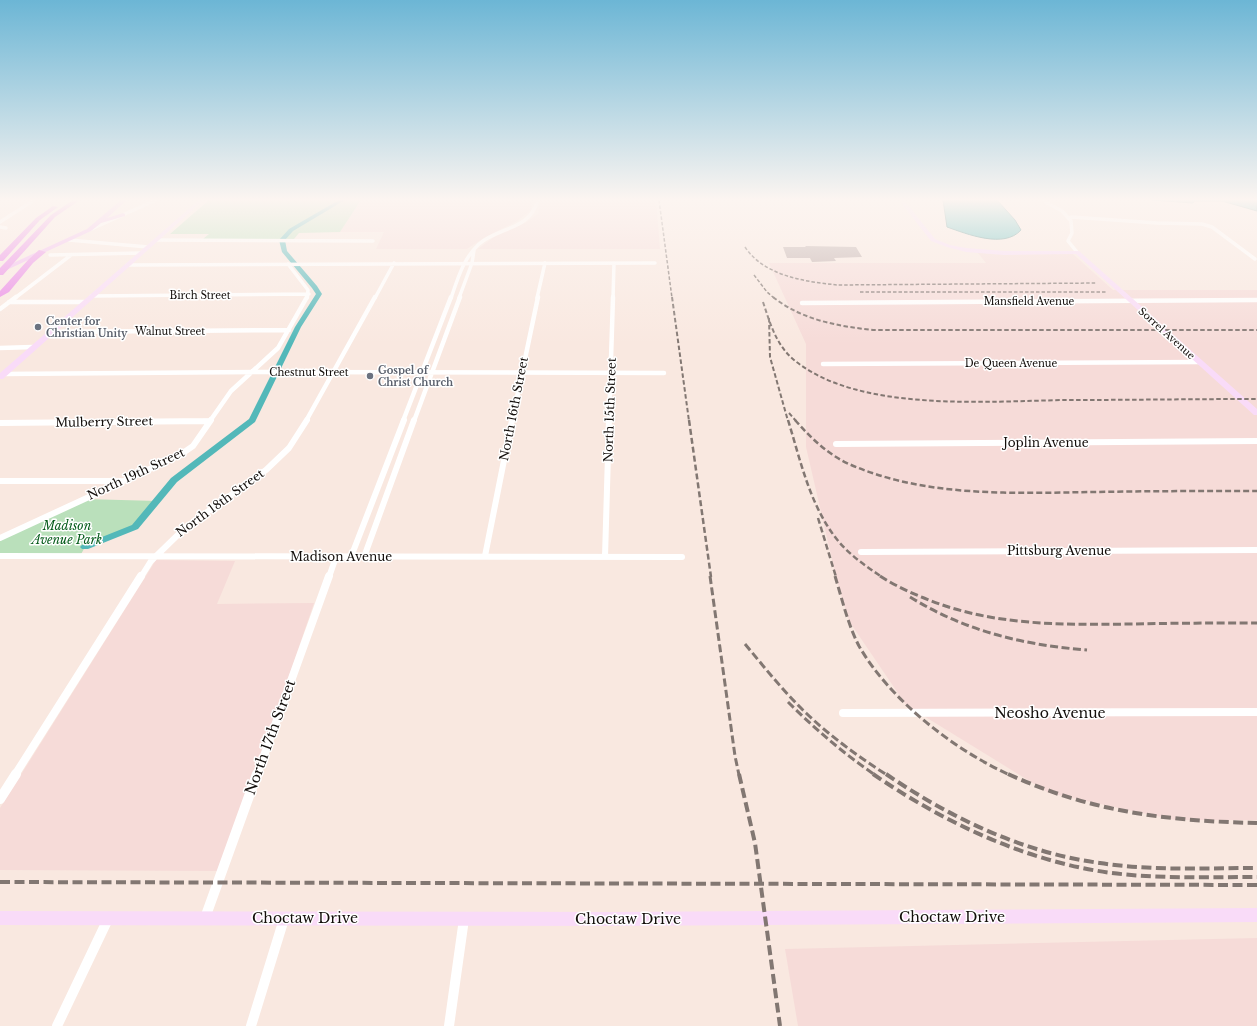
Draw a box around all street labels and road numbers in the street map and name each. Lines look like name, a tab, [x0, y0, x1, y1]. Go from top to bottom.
street label: Birch Street	[170, 289, 231, 302]
street label: Mansfield Avenue	[984, 295, 1075, 308]
street label: Sorrel Avenue	[1136, 304, 1198, 362]
street label: Walnut Street	[134, 325, 205, 338]
street label: North 16th Street	[496, 355, 531, 462]
street label: North 15th Street	[600, 357, 619, 463]
street label: De Queen Avenue	[965, 357, 1058, 370]
street label: Chestnut Street	[269, 366, 349, 379]
street label: Mulberry Street	[55, 413, 153, 430]
street label: Joplin Avenue	[1001, 435, 1089, 450]
street label: North 19th Street	[85, 444, 187, 503]
street label: North 18th Street	[173, 465, 267, 540]
street label: Pittsburg Avenue	[1007, 543, 1111, 558]
street label: Madison Avenue	[290, 549, 392, 564]
street label: North 17th Street	[241, 676, 299, 797]
street label: Neosho Avenue	[994, 704, 1106, 722]
street label: Choctaw Drive	[899, 908, 1005, 926]
street label: Choctaw Drive	[252, 909, 358, 927]
street label: Choctaw Drive	[575, 910, 681, 928]

